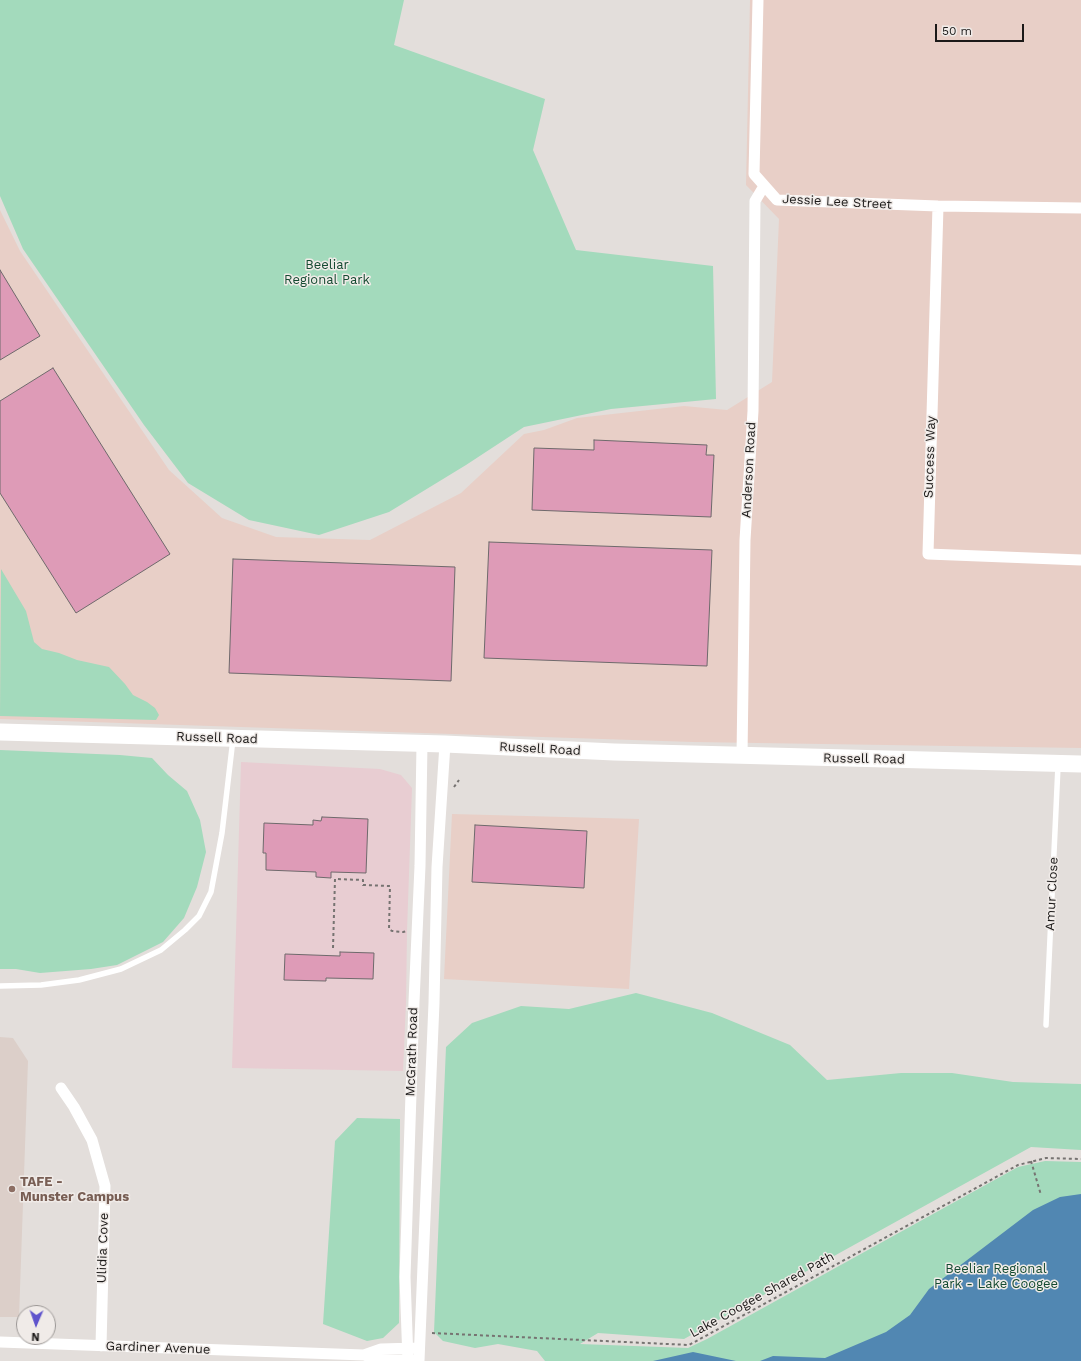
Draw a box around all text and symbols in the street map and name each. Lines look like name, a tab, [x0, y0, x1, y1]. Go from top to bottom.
scale bar	[937, 16, 1026, 42]
text: 50 m	[942, 24, 972, 38]
street label: Jessie Lee Street	[782, 191, 892, 213]
park label: Beeliar Regional Park	[284, 257, 370, 288]
street label: Success Way	[921, 416, 939, 498]
street label: Anderson Road	[739, 422, 759, 518]
street label: Russell Road	[176, 729, 258, 747]
street label: Russell Road	[499, 739, 581, 759]
street label: Russell Road	[823, 750, 905, 768]
street label: Amur Close	[1042, 857, 1062, 931]
street label: McGrath Road	[403, 1007, 421, 1097]
place label: TAFE - Munster Campus	[20, 1174, 129, 1205]
marker: TAFE - Munster Campus	[7, 1184, 17, 1194]
street label: Ulidia Cove	[94, 1212, 112, 1284]
street label: Lake Coogee Shared Path	[687, 1249, 837, 1341]
park label: Beeliar Regional Park - Lake Coogee	[934, 1261, 1058, 1292]
north arrow	[16, 1305, 56, 1345]
text: N	[31, 1330, 40, 1343]
street label: Gardiner Avenue	[105, 1338, 211, 1358]

